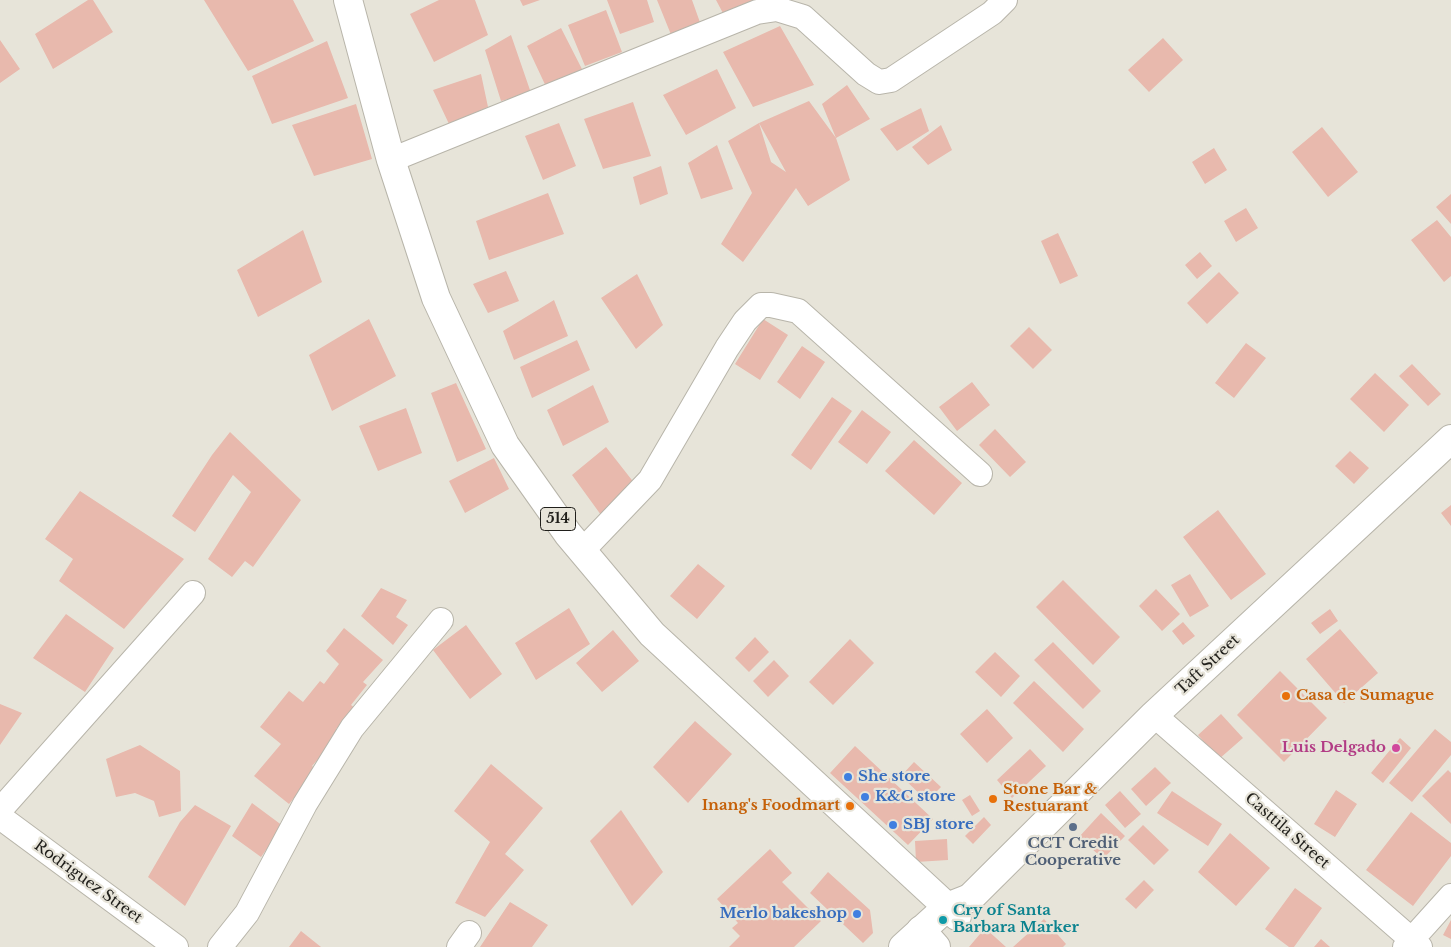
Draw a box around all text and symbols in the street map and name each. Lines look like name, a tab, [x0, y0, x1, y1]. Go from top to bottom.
road number: 514	[540, 508, 576, 530]
street label: Taft Street	[1173, 631, 1243, 699]
place label: Casa de Sumague	[1296, 687, 1434, 705]
marker: Casa de Sumague	[1280, 690, 1292, 702]
place label: Luis Delgado	[1282, 739, 1386, 757]
marker: Luis Delgado	[1390, 742, 1402, 754]
place label: She store	[858, 768, 930, 786]
marker: She store	[842, 771, 854, 783]
place label: Stone Bar & Restuarant	[1003, 781, 1098, 816]
place label: K&C store	[875, 788, 956, 806]
street label: Casttila Street	[1241, 789, 1333, 873]
marker: K&C store	[859, 791, 871, 803]
marker: Stone Bar & Restuarant	[987, 793, 999, 805]
place label: Inang's Foodmart	[702, 797, 840, 815]
marker: Inang's Foodmart	[844, 800, 856, 812]
place label: SBJ store	[903, 816, 974, 834]
marker: SBJ store	[887, 819, 899, 831]
marker: CCT Credit Cooperative	[1067, 821, 1079, 833]
place label: CCT Credit Cooperative	[1025, 835, 1121, 870]
street label: Rodriguez Street	[30, 837, 146, 927]
place label: Cry of Santa Barbara Marker	[953, 902, 1079, 937]
place label: Merlo bakeshop	[720, 905, 847, 923]
marker: Merlo bakeshop	[851, 908, 863, 920]
marker: Cry of Santa Barbara Marker	[937, 914, 949, 926]

